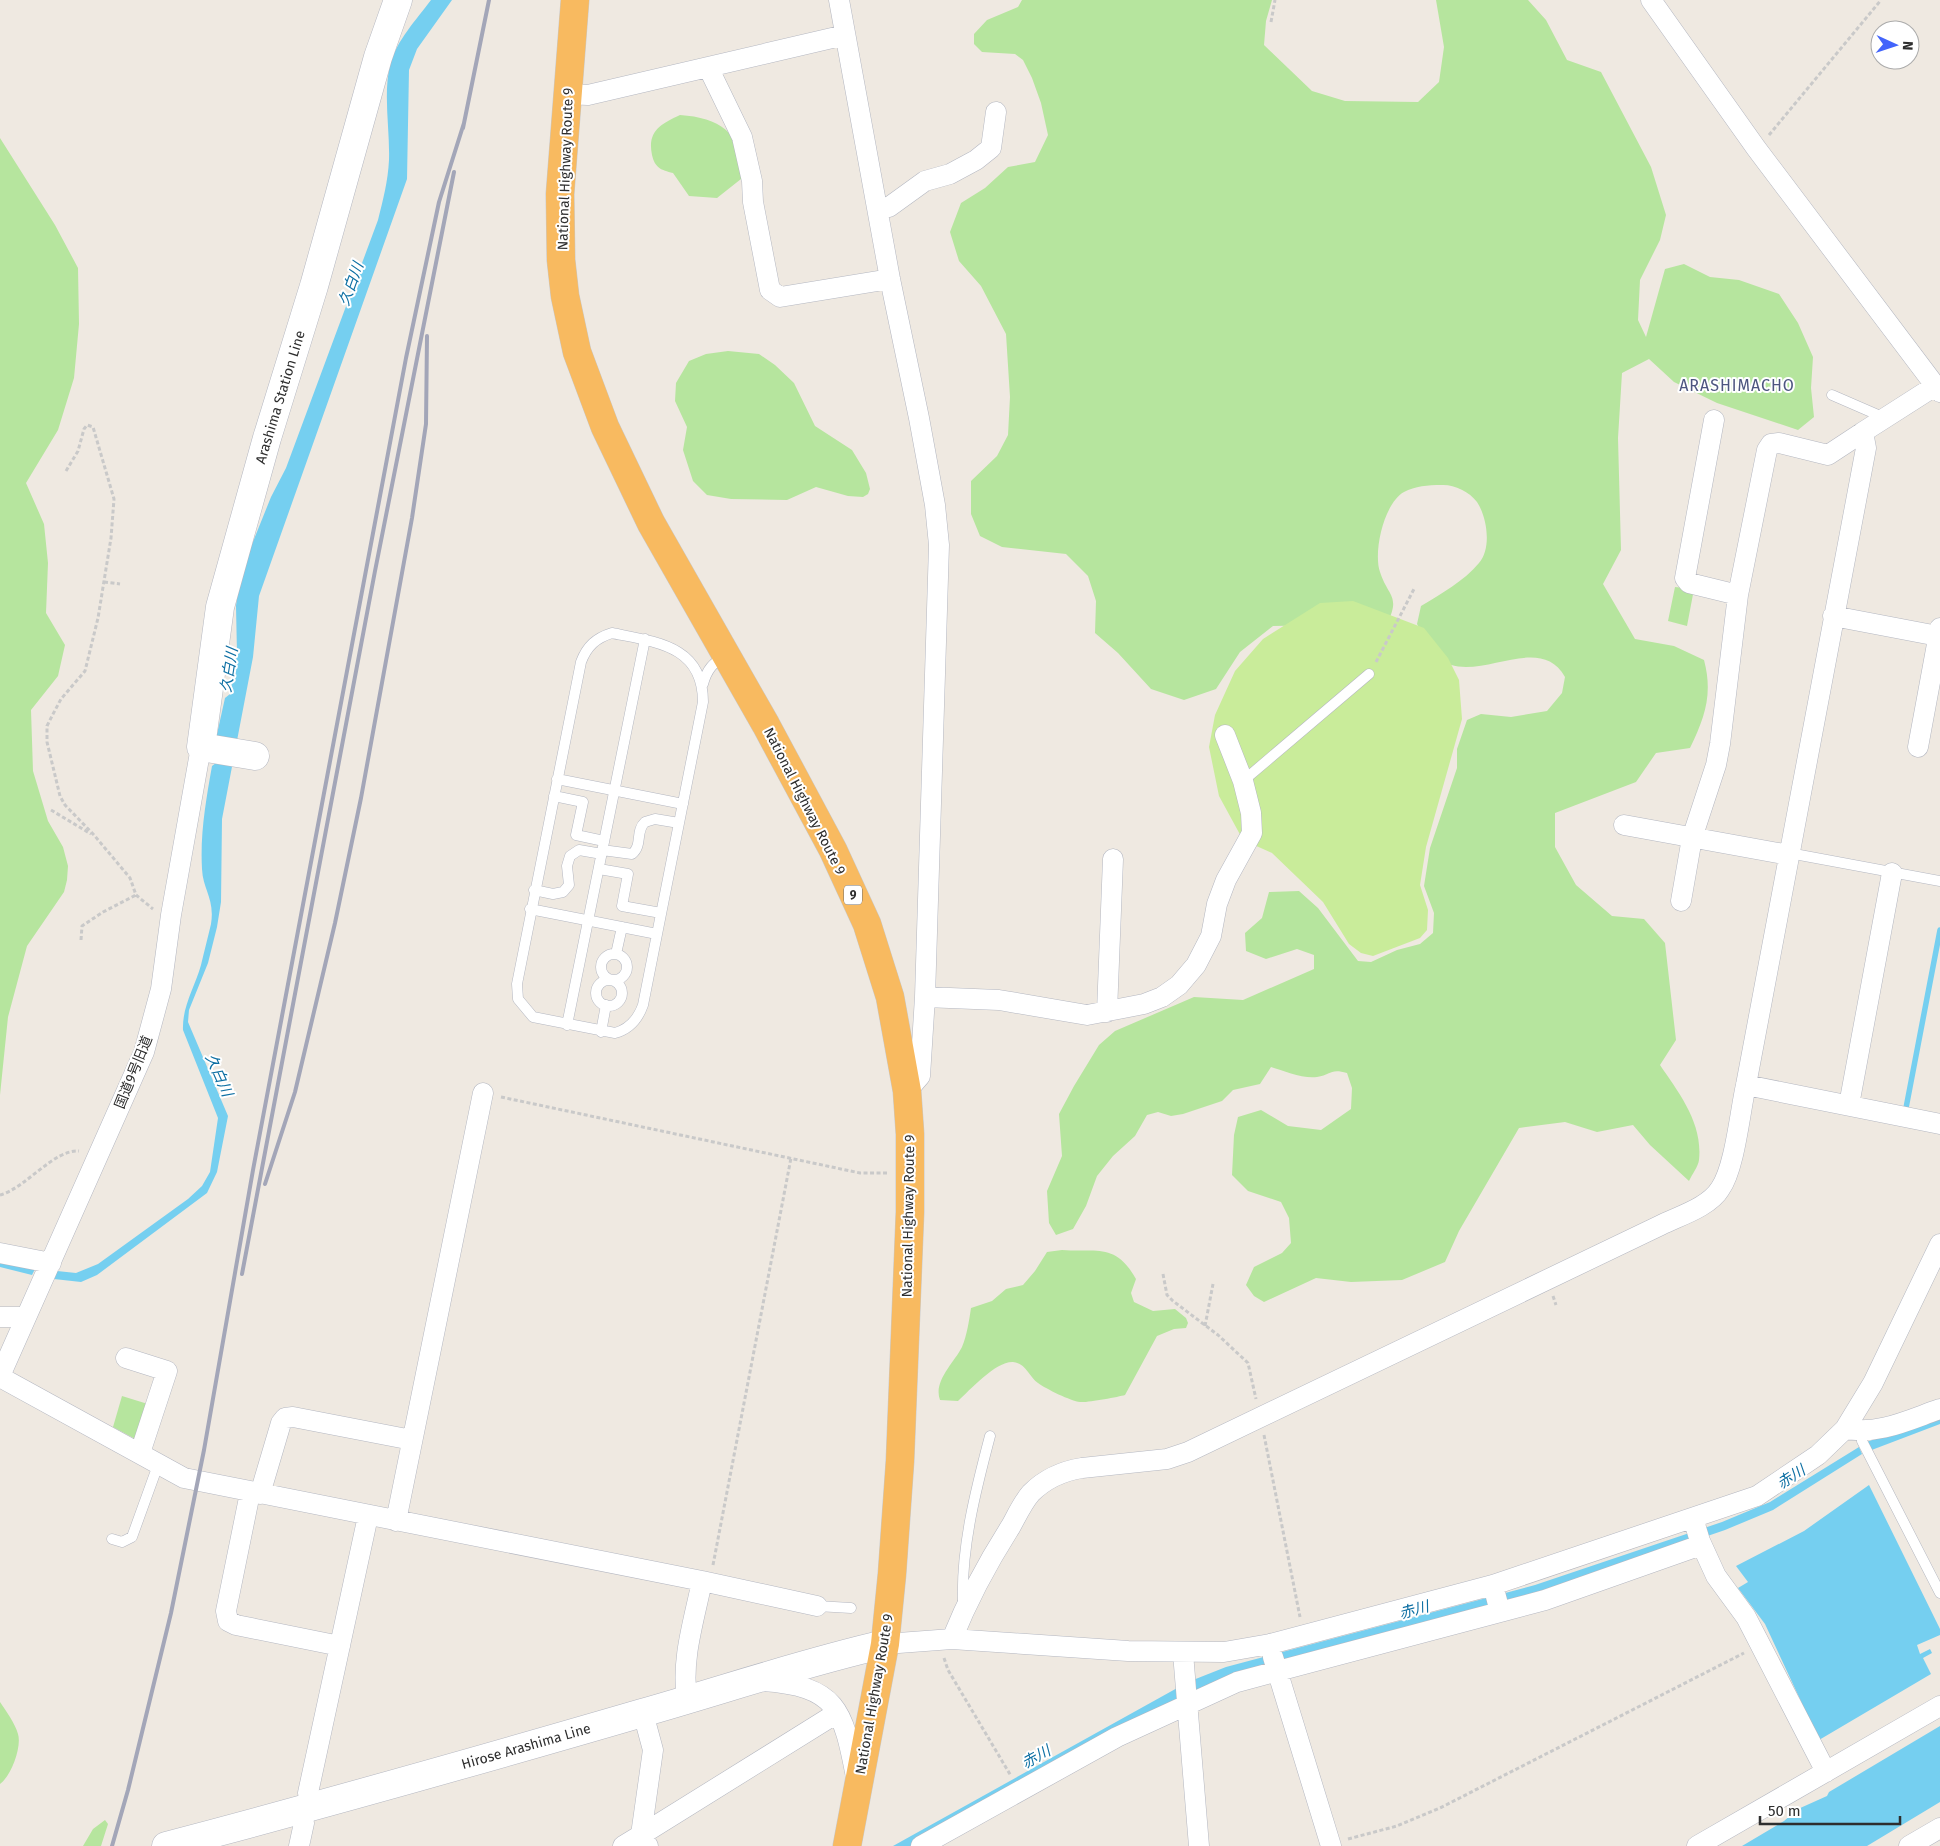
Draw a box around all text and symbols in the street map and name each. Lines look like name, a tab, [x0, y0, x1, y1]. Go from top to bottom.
north arrow	[1870, 20, 1920, 70]
text: N	[1899, 41, 1916, 51]
street label: National Highway Route 9	[554, 87, 577, 251]
water label: 久白川	[335, 258, 368, 308]
street label: Arashima Station Line	[252, 328, 309, 466]
district label: ARASHIMACHO	[1679, 376, 1795, 395]
water label: 久白川	[217, 644, 242, 694]
street label: National Highway Route 9	[760, 725, 849, 878]
road number: 9	[844, 886, 862, 904]
street label: 国道9号旧道	[111, 1033, 156, 1111]
water label: 久白川	[202, 1051, 237, 1101]
street label: National Highway Route 9	[899, 1134, 918, 1298]
water label: 赤川	[1774, 1460, 1810, 1493]
water label: 赤川	[1397, 1597, 1433, 1623]
street label: National Highway Route 9	[852, 1612, 897, 1776]
street label: Hirose Arashima Line	[460, 1720, 593, 1773]
water label: 赤川	[1019, 1741, 1055, 1772]
scale bar	[1760, 1794, 1900, 1826]
text: 50 m	[1768, 1802, 1801, 1820]

